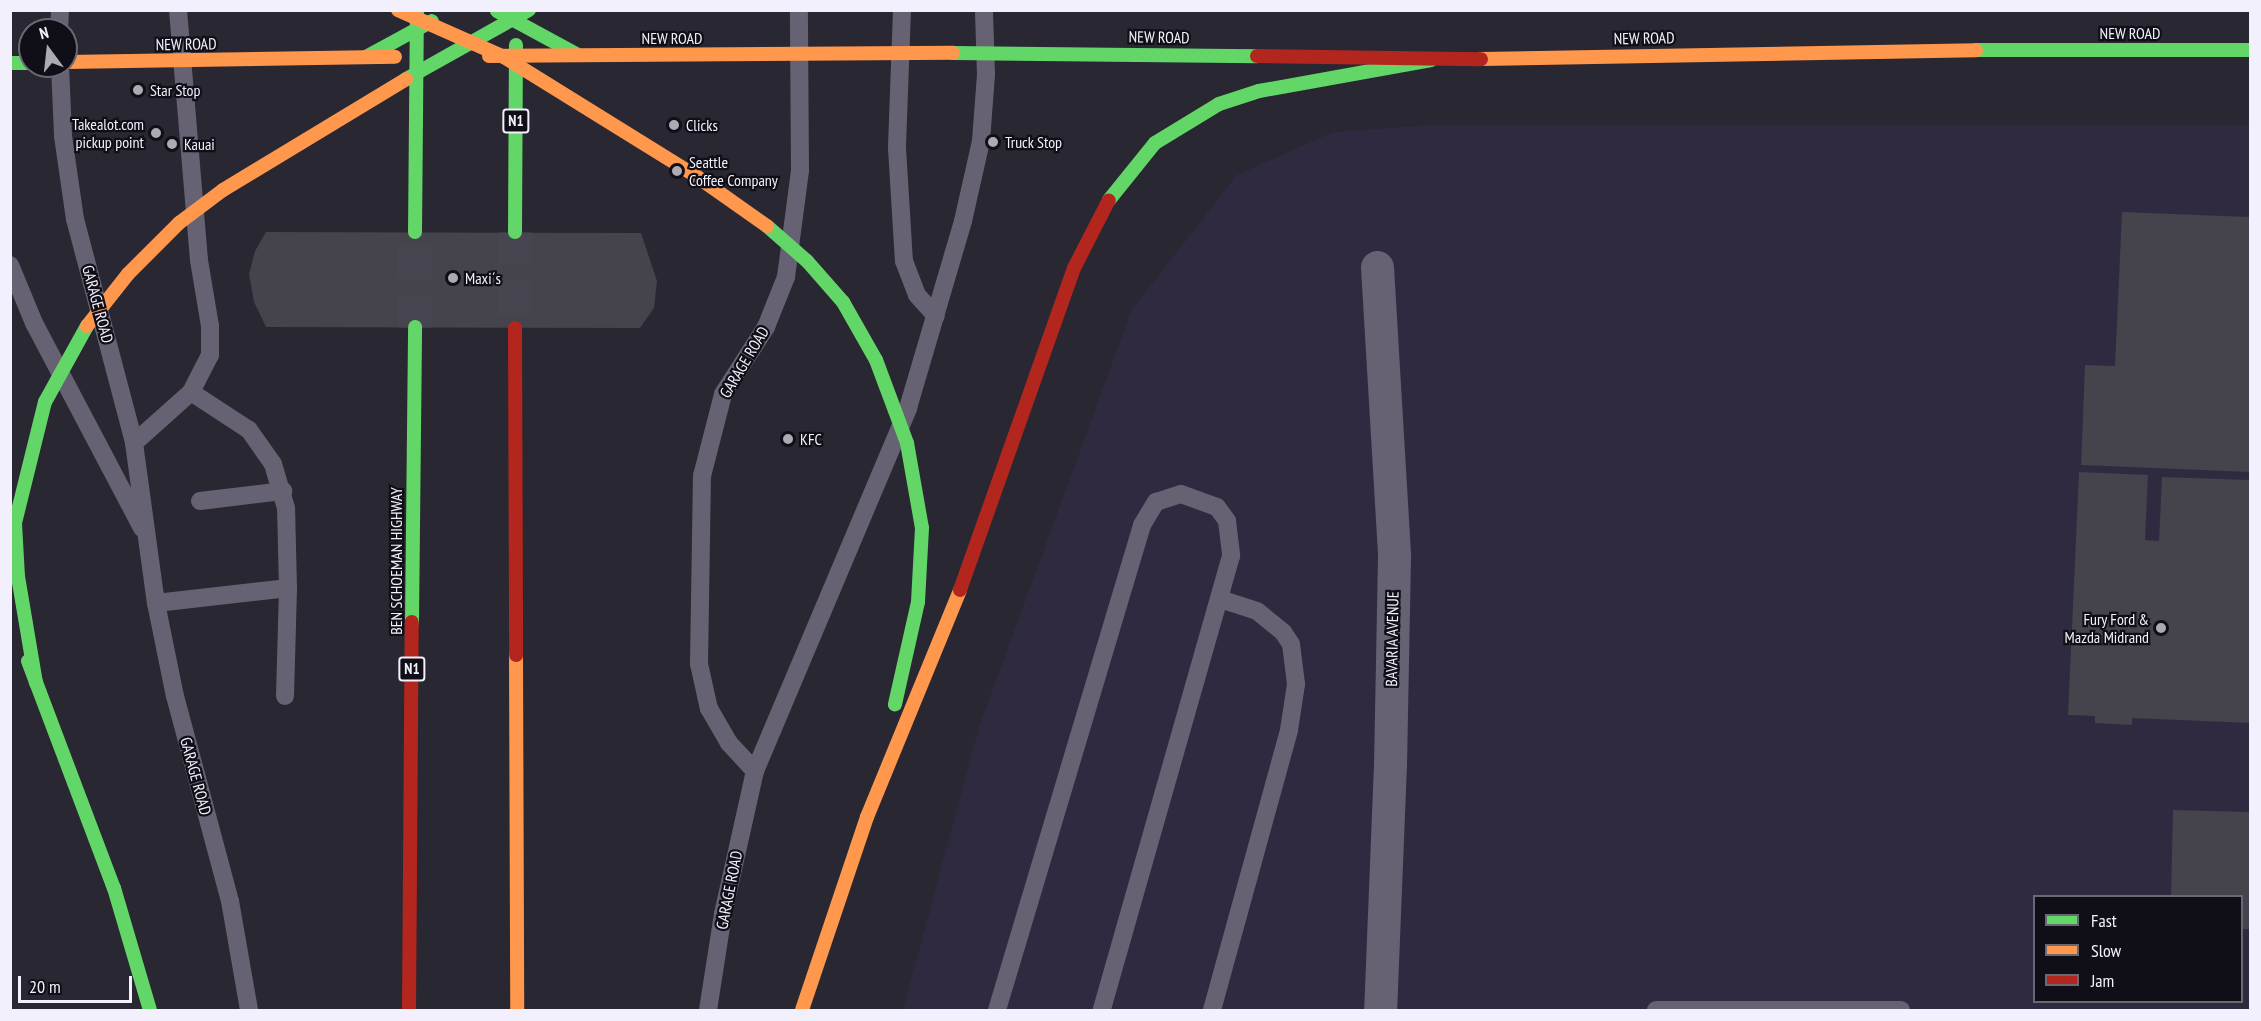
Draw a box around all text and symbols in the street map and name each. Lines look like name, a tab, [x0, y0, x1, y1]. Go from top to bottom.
north arrow	[18, 18, 78, 78]
text: N	[37, 22, 51, 43]
street label: NEW ROAD	[2099, 23, 2161, 43]
street label: NEW ROAD	[1128, 27, 1190, 47]
street label: NEW ROAD	[641, 28, 703, 48]
street label: NEW ROAD	[1613, 28, 1675, 48]
street label: NEW ROAD	[155, 34, 217, 54]
place label: Star Stop	[150, 80, 200, 100]
marker: Star Stop	[131, 83, 145, 97]
road number: N1	[501, 109, 531, 133]
place label: Takealot.com pickup point	[72, 114, 144, 152]
place label: Clicks	[686, 115, 718, 135]
marker: Clicks	[667, 118, 681, 132]
marker: Takealot.com pickup point	[149, 126, 163, 140]
place label: Truck Stop	[1005, 132, 1062, 152]
place label: Kauai	[184, 134, 215, 154]
marker: Truck Stop	[986, 135, 1000, 149]
marker: Kauai	[165, 137, 179, 151]
place label: Seattle Coffee Company	[689, 152, 778, 190]
marker: Seattle Coffee Company	[670, 164, 684, 178]
street label: GARAGE ROAD	[78, 263, 118, 345]
place label: Maxi´s	[465, 268, 501, 288]
marker: Maxi´s	[446, 271, 460, 285]
street label: GARAGE ROAD	[715, 323, 773, 401]
place label: KFC	[800, 429, 822, 449]
marker: KFC	[781, 432, 795, 446]
street label: BEN SCHOEMAN HIGHWAY	[386, 487, 406, 635]
street label: BAVARIA AVENUE	[1382, 591, 1402, 687]
place label: Fury Ford & Mazda Midrand	[2065, 609, 2149, 647]
marker: Fury Ford & Mazda Midrand	[2154, 621, 2168, 635]
road number: N1	[397, 657, 427, 681]
street label: GARAGE ROAD	[176, 735, 216, 817]
street label: GARAGE ROAD	[712, 849, 746, 931]
legend	[2033, 895, 2243, 1003]
text: Fast	[2091, 909, 2117, 932]
text: Slow	[2091, 939, 2121, 962]
scale bar	[21, 964, 135, 1002]
text: Jam	[2091, 969, 2114, 992]
text: 20 m	[29, 975, 61, 998]

